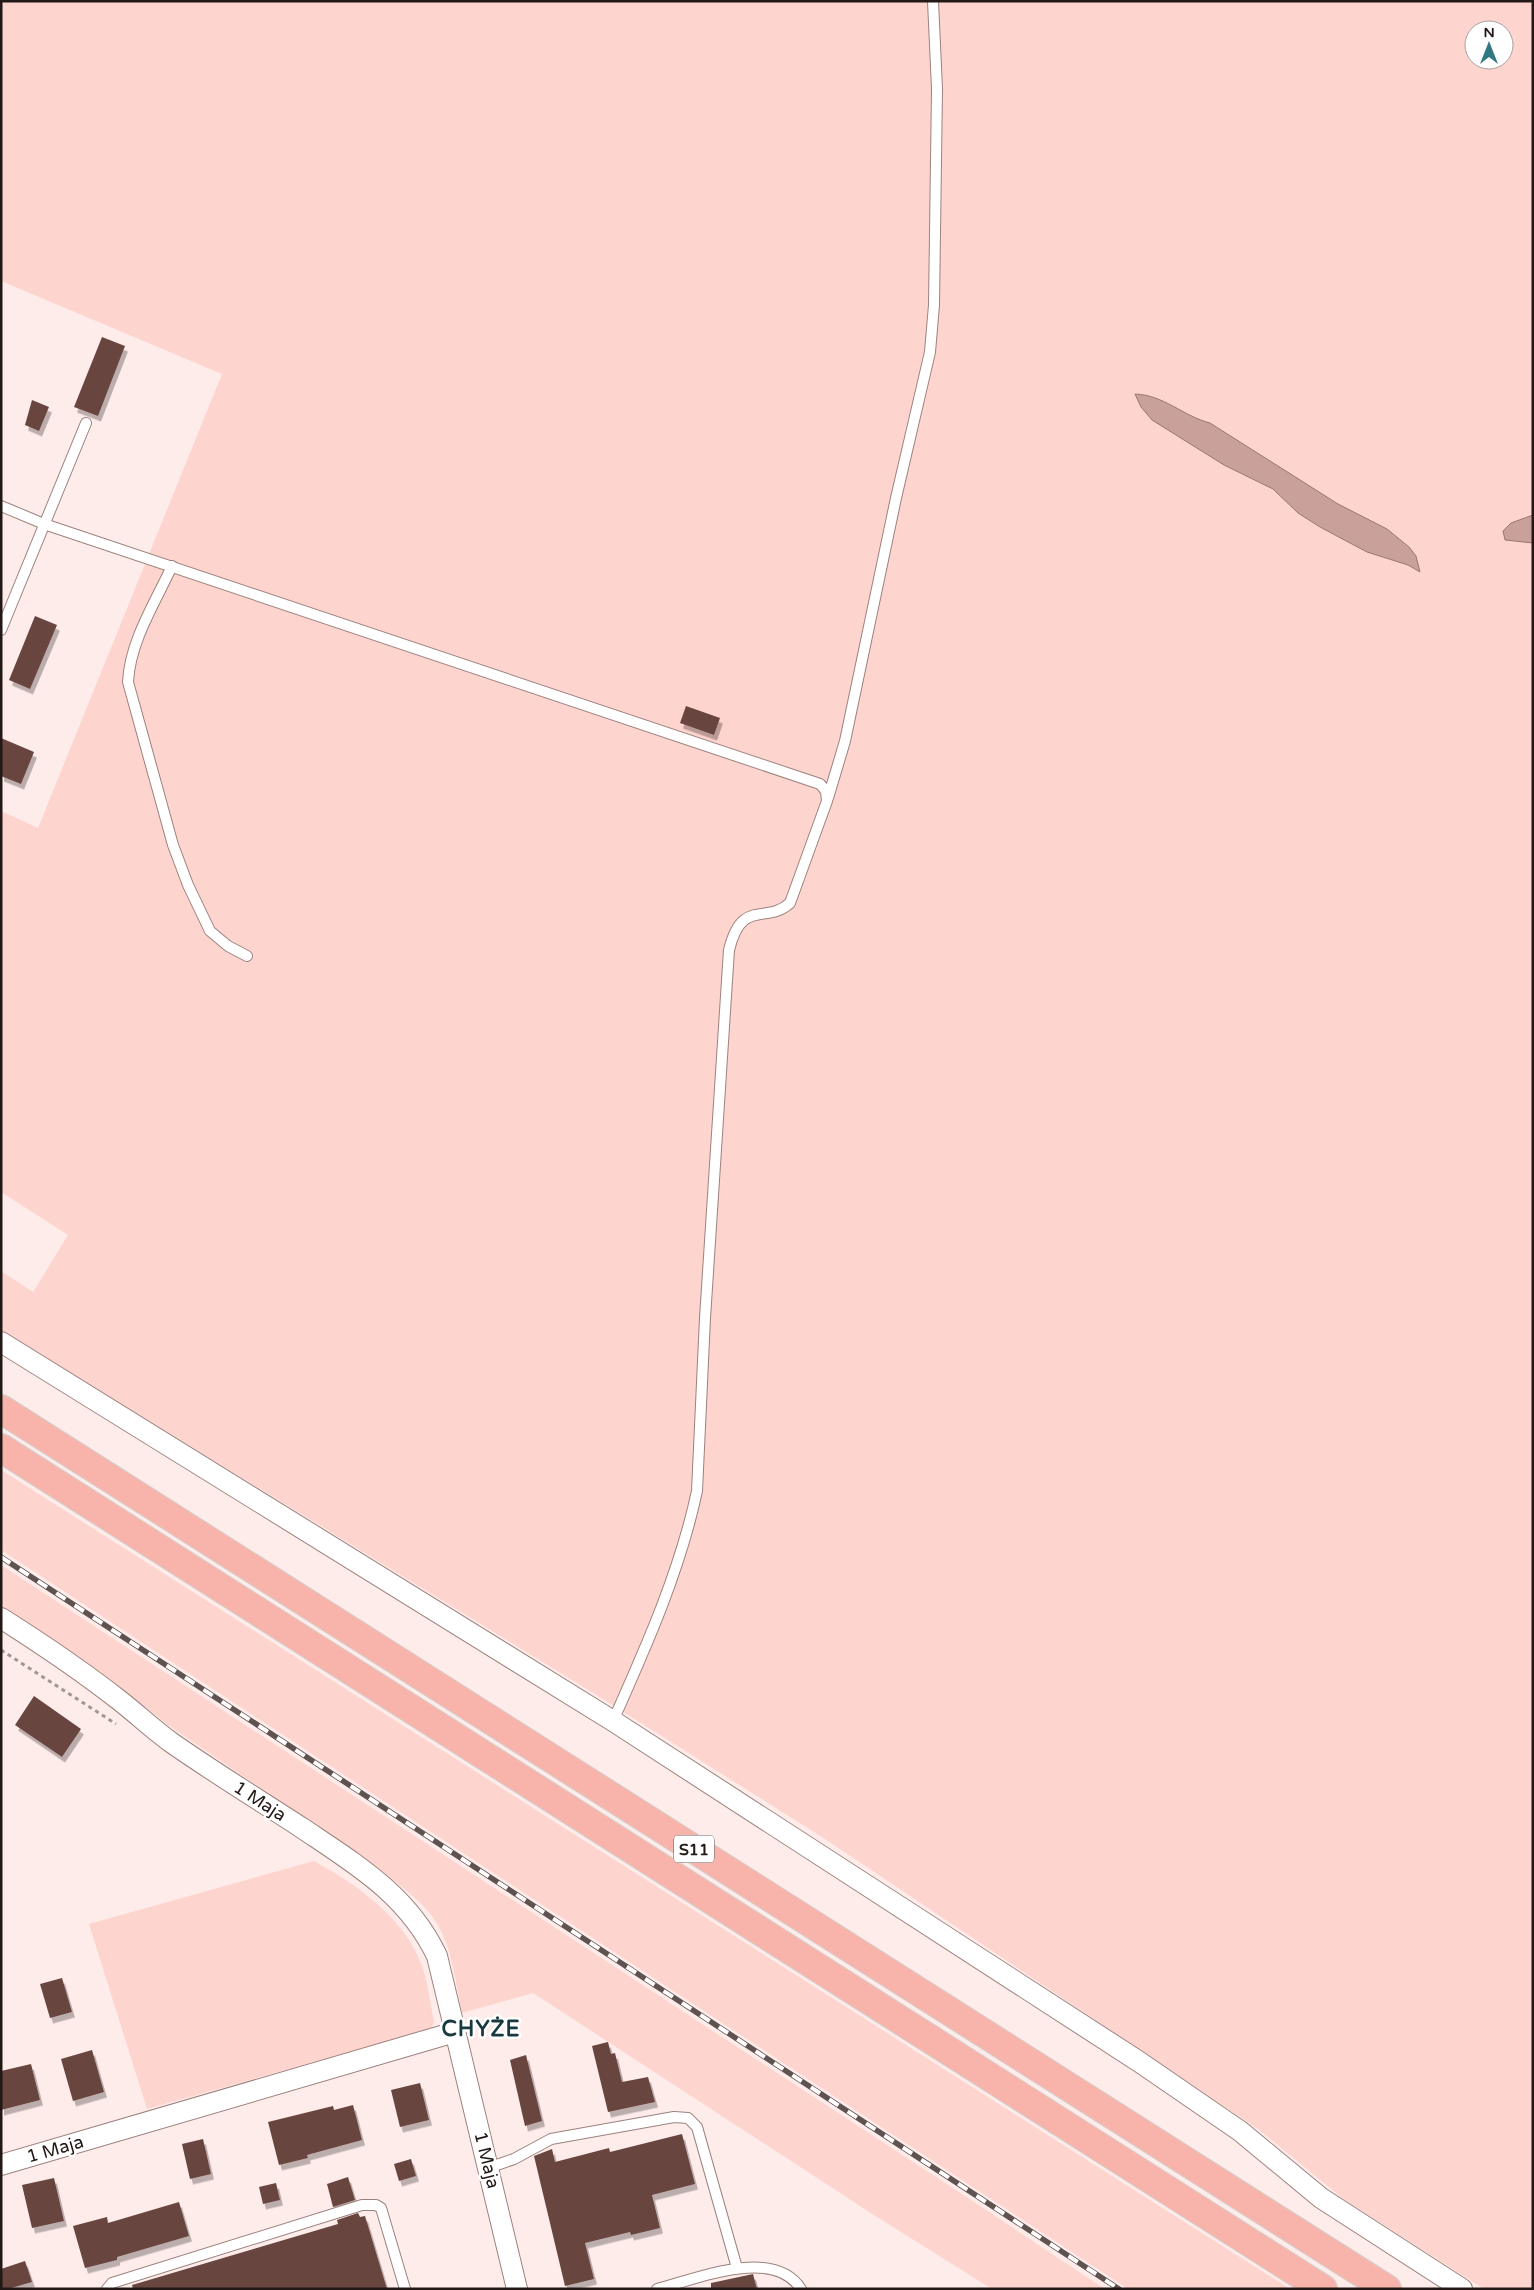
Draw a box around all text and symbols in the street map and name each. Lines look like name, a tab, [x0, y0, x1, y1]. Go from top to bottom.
north arrow	[1464, 20, 1514, 70]
text: N	[1483, 24, 1495, 41]
street label: 1 Maja	[230, 1776, 290, 1826]
road number: S11	[674, 1836, 714, 1862]
district label: CHYŻE	[441, 2016, 521, 2042]
street label: 1 Maja	[469, 2129, 505, 2191]
street label: 1 Maja	[24, 2130, 86, 2168]

